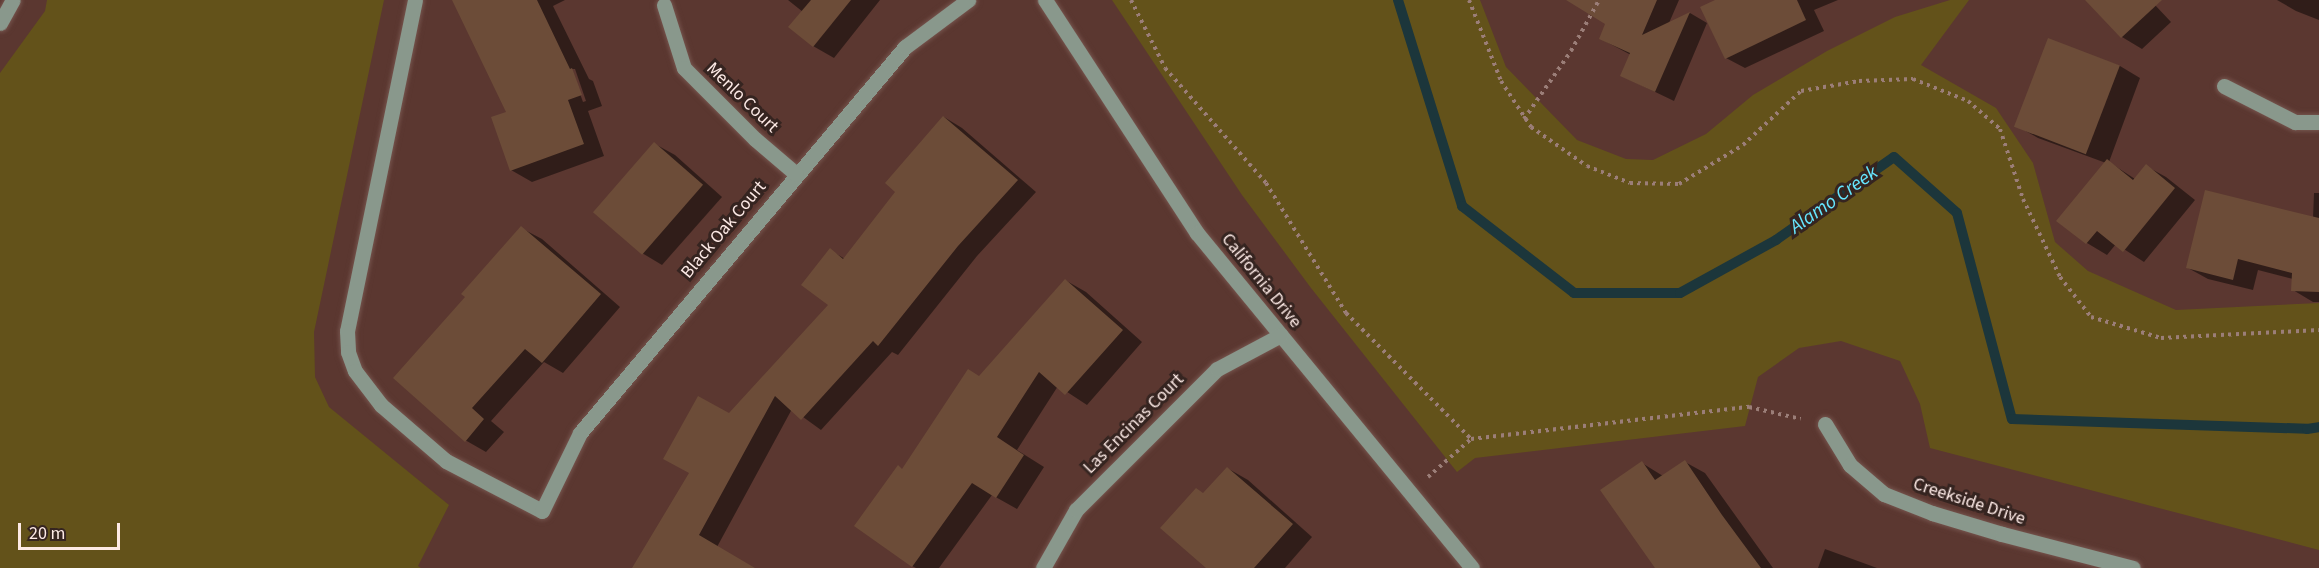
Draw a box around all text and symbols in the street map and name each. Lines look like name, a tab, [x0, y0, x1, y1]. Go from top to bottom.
street label: Menlo Court	[701, 58, 783, 138]
water label: Alamo Creek	[1785, 161, 1883, 239]
street label: Black Oak Court	[677, 177, 771, 283]
street label: California Drive	[1216, 229, 1306, 333]
street label: Las Encinas Court	[1079, 369, 1189, 479]
street label: Creekside Drive	[1910, 474, 2028, 530]
scale bar	[21, 511, 123, 549]
text: 20 m	[29, 521, 65, 546]

